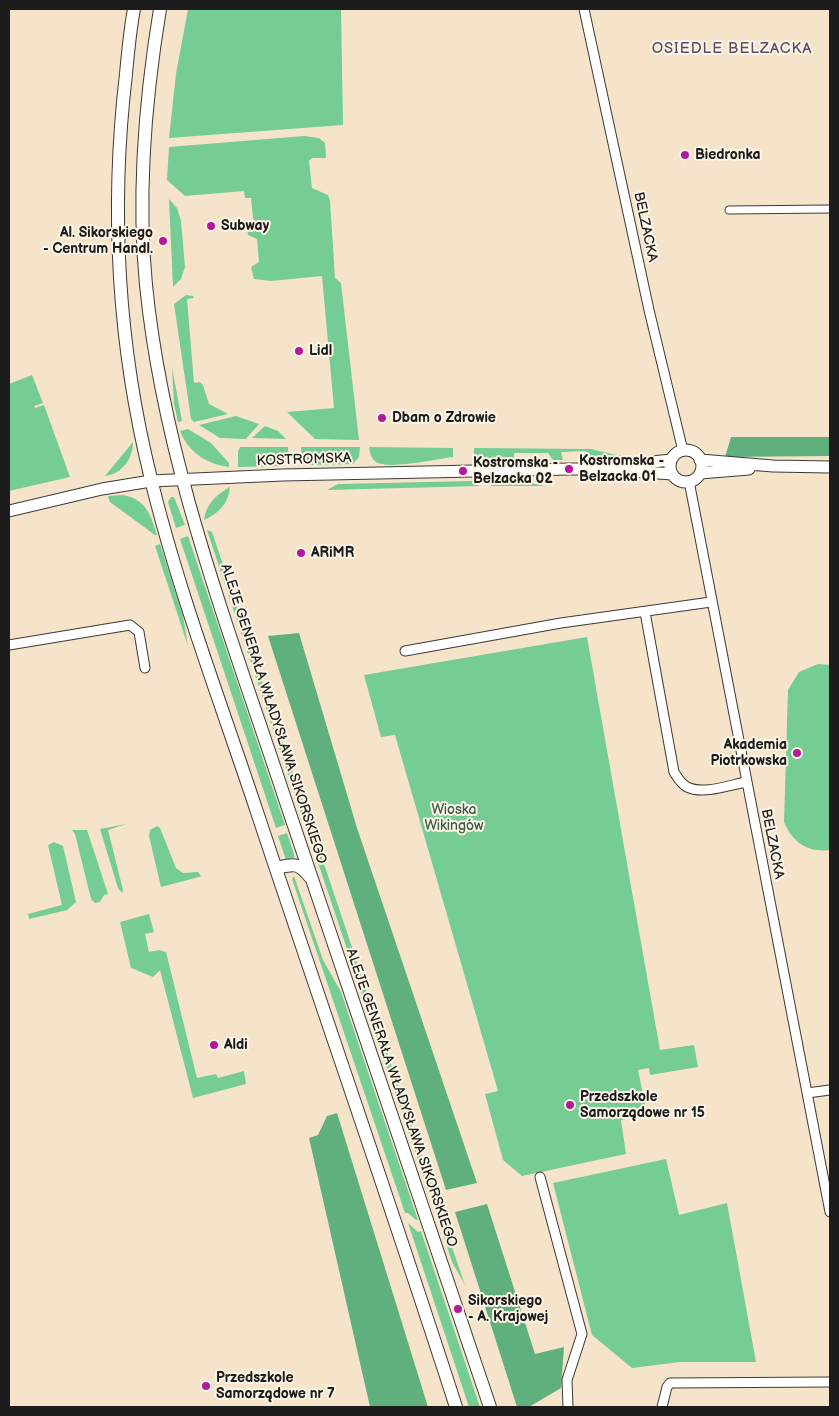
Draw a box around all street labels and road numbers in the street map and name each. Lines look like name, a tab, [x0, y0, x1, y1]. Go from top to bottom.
street label: BELZACKA	[629, 190, 661, 264]
street label: KOSTROMSKA	[256, 450, 352, 470]
street label: ALEJE GENERAŁA WŁADYSŁAWA SIKORSKIEGO	[216, 562, 330, 866]
street label: BELZACKA	[757, 807, 787, 881]
street label: ALEJE GENERAŁA WŁADYSŁAWA SIKORSKIEGO	[342, 946, 460, 1250]

